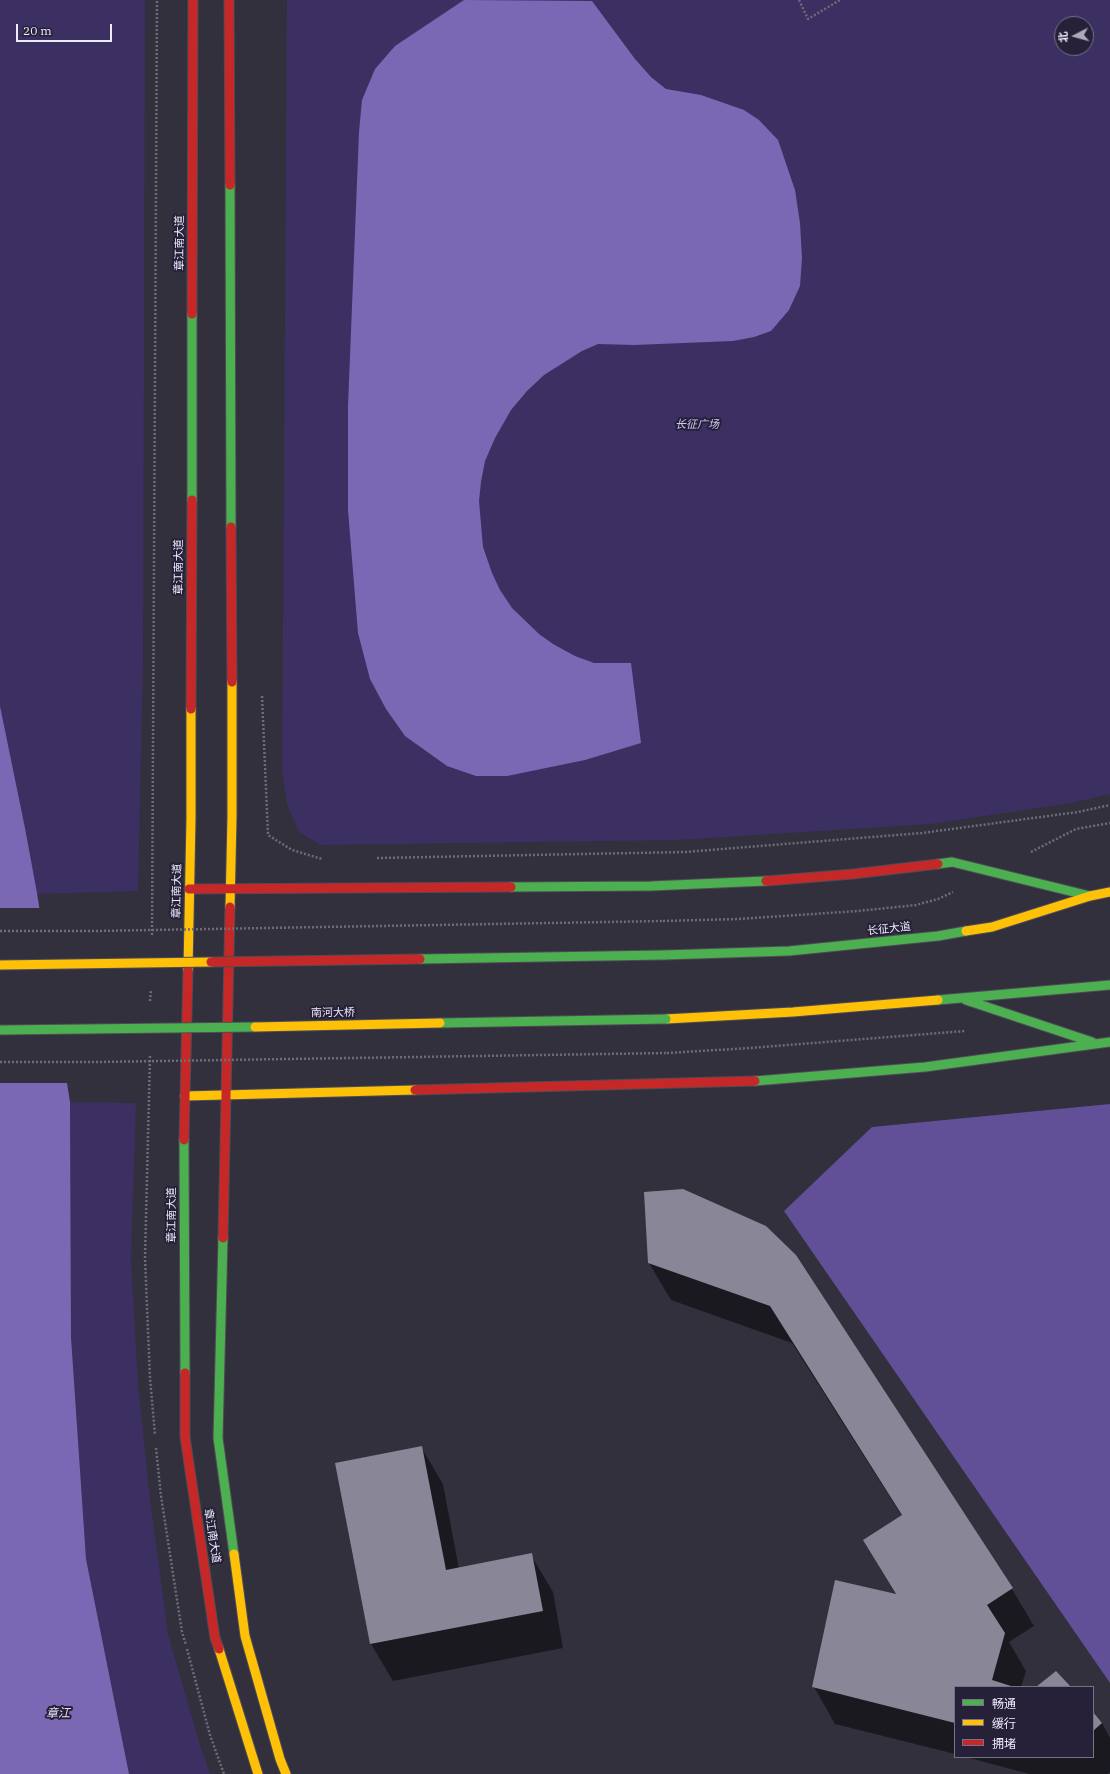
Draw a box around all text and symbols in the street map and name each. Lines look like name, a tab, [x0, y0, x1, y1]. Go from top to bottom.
scale bar	[18, 16, 114, 42]
north arrow	[1054, 16, 1094, 56]
text: 20 m	[23, 23, 52, 38]
text: 北	[1056, 31, 1071, 43]
street label: 章江南大道	[173, 216, 187, 270]
park label: 长征广场	[675, 418, 719, 432]
street label: 章江南大道	[172, 540, 186, 594]
street label: 章江南大道	[170, 863, 184, 919]
street label: 长征大道	[866, 920, 912, 938]
street label: 南河大桥	[311, 1006, 355, 1020]
street label: 章江南大道	[165, 1188, 179, 1242]
street label: 章江南大道	[201, 1508, 223, 1564]
legend	[954, 1686, 1094, 1758]
text: 畅通	[992, 1696, 1016, 1711]
water label: 章江	[46, 1707, 70, 1721]
text: 缓行	[992, 1716, 1016, 1731]
text: 拥堵	[992, 1736, 1016, 1751]

